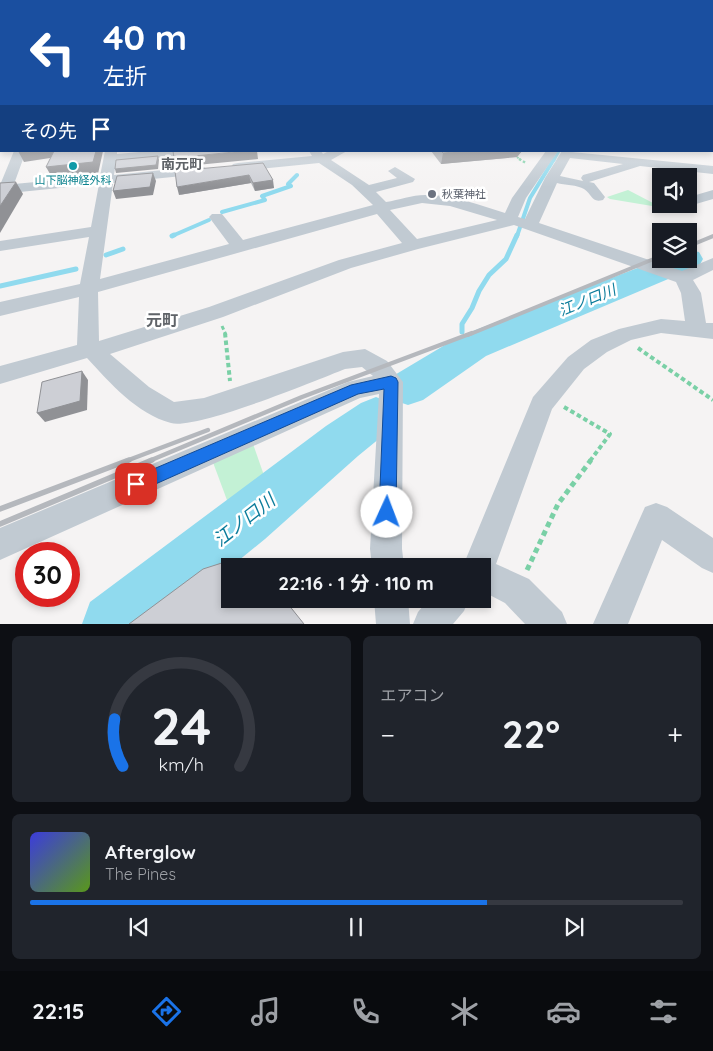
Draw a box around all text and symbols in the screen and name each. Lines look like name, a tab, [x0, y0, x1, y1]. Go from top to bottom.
text: 40 m	[103, 15, 187, 59]
icon: left	[20, 20, 85, 85]
text: 左折	[103, 62, 147, 90]
icon: arrive	[87, 115, 115, 143]
text: その先	[20, 119, 77, 143]
district label: 南元町	[161, 155, 203, 173]
marker: 山下脳神経外科	[67, 160, 79, 172]
map controls	[652, 168, 697, 268]
button: sound	[652, 168, 697, 213]
place label: 山下脳神経外科	[35, 173, 112, 187]
place label: 秋葉神社	[442, 187, 486, 201]
marker: 秋葉神社	[426, 188, 438, 200]
button: layers	[652, 223, 697, 268]
water label: 江ノ口川	[556, 279, 620, 320]
district label: 元町	[146, 310, 178, 330]
pin	[115, 463, 157, 505]
icon: arrive	[122, 470, 150, 498]
position arrow	[360, 485, 412, 537]
water label: 江ノ口川	[209, 488, 281, 551]
speed limit sign: 30	[15, 542, 80, 607]
text: 22:16 · 1 分 · 110 m	[278, 571, 434, 595]
text: エアコン	[381, 685, 445, 705]
text: 24	[151, 693, 211, 758]
text: 22°	[502, 710, 560, 758]
text: −	[381, 717, 395, 752]
text: +	[667, 717, 683, 752]
text: km/h	[159, 753, 204, 775]
text: Afterglow	[105, 840, 196, 864]
text: The Pines	[105, 864, 176, 884]
icon: previous	[125, 913, 153, 941]
icon: pause	[342, 913, 370, 941]
icon: next	[560, 913, 588, 941]
icon: directions	[149, 994, 184, 1029]
icon: music	[248, 994, 283, 1029]
icon: phone	[348, 994, 383, 1029]
icon: climate	[447, 994, 482, 1029]
icon: car	[546, 994, 581, 1029]
icon: filters	[646, 994, 681, 1029]
text: 22:15	[32, 997, 84, 1025]

